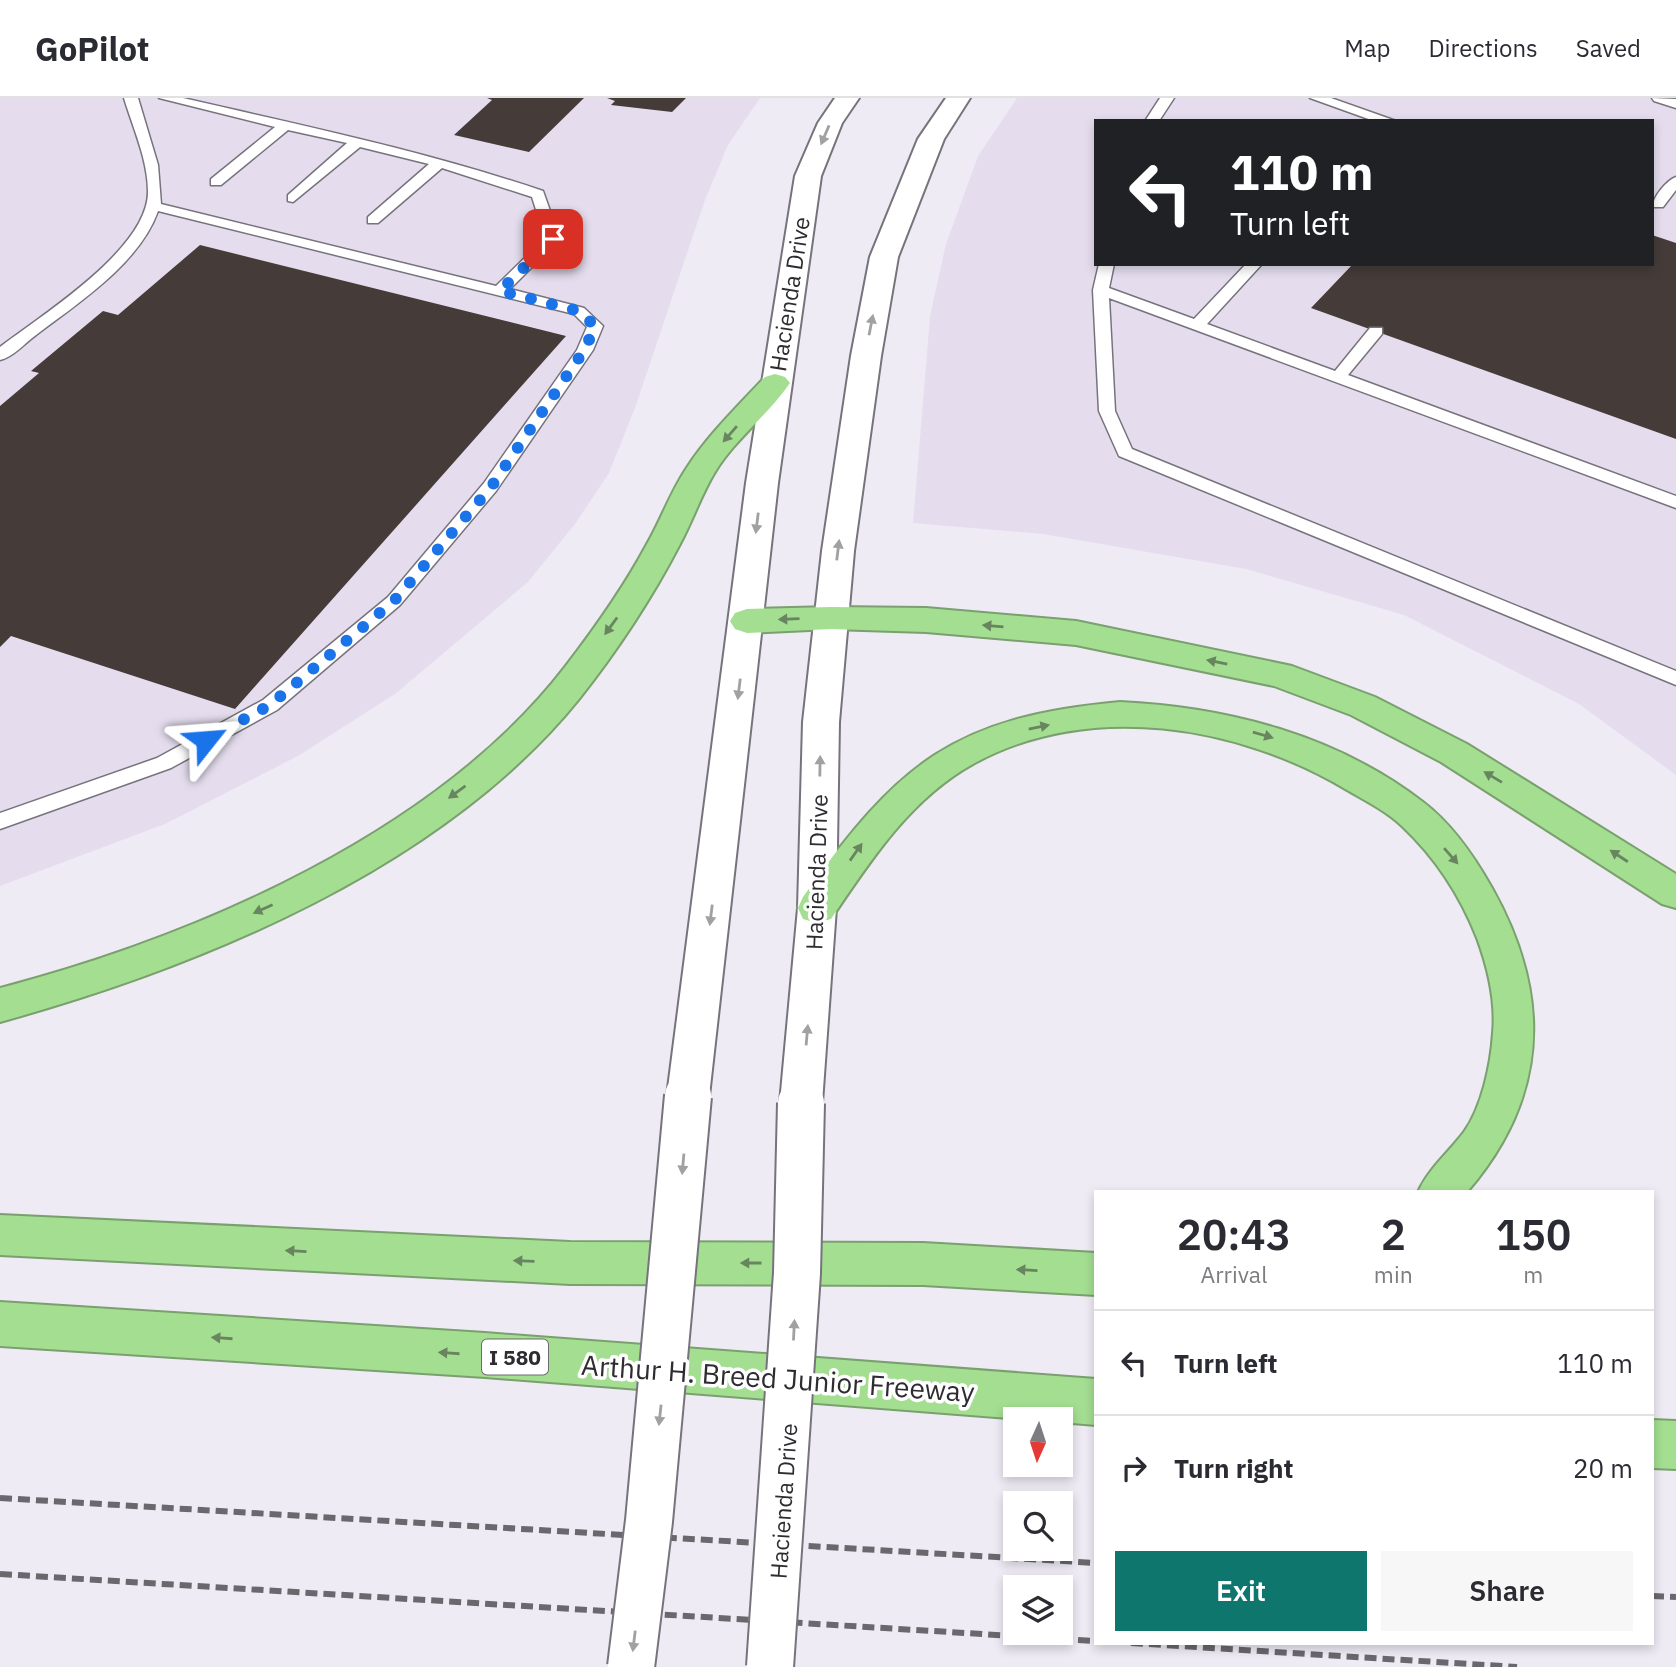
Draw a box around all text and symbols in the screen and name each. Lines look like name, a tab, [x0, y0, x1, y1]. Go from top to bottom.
text: GoPilot	[35, 27, 149, 70]
text: Map	[1344, 32, 1390, 64]
text: Directions	[1428, 32, 1538, 64]
text: Saved	[1576, 32, 1641, 64]
one-way arrow	[819, 125, 830, 146]
text: 110 m	[1230, 140, 1374, 203]
icon: left	[1115, 147, 1206, 238]
text: Turn left	[1230, 202, 1350, 244]
pin	[523, 209, 583, 269]
street label: Hacienda Drive	[762, 215, 816, 373]
icon: arrive	[534, 220, 572, 258]
one-way arrow	[866, 314, 877, 336]
one-way arrow	[723, 425, 739, 442]
one-way arrow	[751, 512, 762, 534]
one-way arrow	[833, 539, 844, 561]
one-way arrow	[778, 614, 800, 625]
one-way arrow	[604, 617, 618, 635]
one-way arrow	[982, 620, 1004, 631]
one-way arrow	[1206, 657, 1228, 668]
one-way arrow	[733, 678, 744, 700]
position arrow	[169, 703, 243, 777]
one-way arrow	[1028, 721, 1050, 732]
one-way arrow	[1253, 731, 1274, 741]
one-way arrow	[814, 755, 826, 777]
one-way arrow	[1484, 771, 1503, 783]
one-way arrow	[448, 785, 466, 799]
street label: Hacienda Drive	[798, 794, 834, 950]
one-way arrow	[849, 843, 863, 861]
one-way arrow	[1443, 847, 1459, 865]
one-way arrow	[1609, 849, 1628, 862]
one-way arrow	[253, 903, 273, 915]
one-way arrow	[705, 904, 716, 926]
one-way arrow	[802, 1024, 813, 1046]
one-way arrow	[677, 1153, 688, 1175]
text: 20:43	[1177, 1207, 1291, 1262]
text: 2	[1381, 1207, 1406, 1262]
text: 150	[1496, 1207, 1571, 1262]
one-way arrow	[285, 1245, 307, 1256]
one-way arrow	[512, 1255, 534, 1266]
one-way arrow	[740, 1257, 762, 1269]
text: Arrival	[1200, 1259, 1267, 1289]
text: min	[1374, 1259, 1413, 1289]
text: m	[1523, 1259, 1543, 1289]
one-way arrow	[1016, 1264, 1038, 1275]
one-way arrow	[788, 1319, 799, 1341]
one-way arrow	[211, 1332, 233, 1343]
road number: I 580	[482, 1340, 548, 1374]
icon: left	[1115, 1344, 1153, 1382]
street label: Arthur H. Breed Junior Freeway	[580, 1346, 976, 1410]
text: Turn left	[1174, 1346, 1277, 1380]
text: 110 m	[1557, 1346, 1633, 1380]
one-way arrow	[438, 1347, 460, 1358]
one-way arrow	[654, 1404, 665, 1426]
north arrow	[1003, 1407, 1073, 1477]
map controls	[1003, 1407, 1073, 1645]
street label: Hacienda Drive	[763, 1422, 803, 1580]
icon: right	[1115, 1449, 1153, 1487]
text: Turn right	[1174, 1451, 1293, 1485]
text: 20 m	[1573, 1451, 1633, 1485]
button: search	[1003, 1491, 1073, 1561]
button: Exit	[1115, 1551, 1367, 1631]
button: Share	[1381, 1551, 1633, 1631]
button: layers	[1003, 1575, 1073, 1645]
one-way arrow	[629, 1630, 640, 1652]

